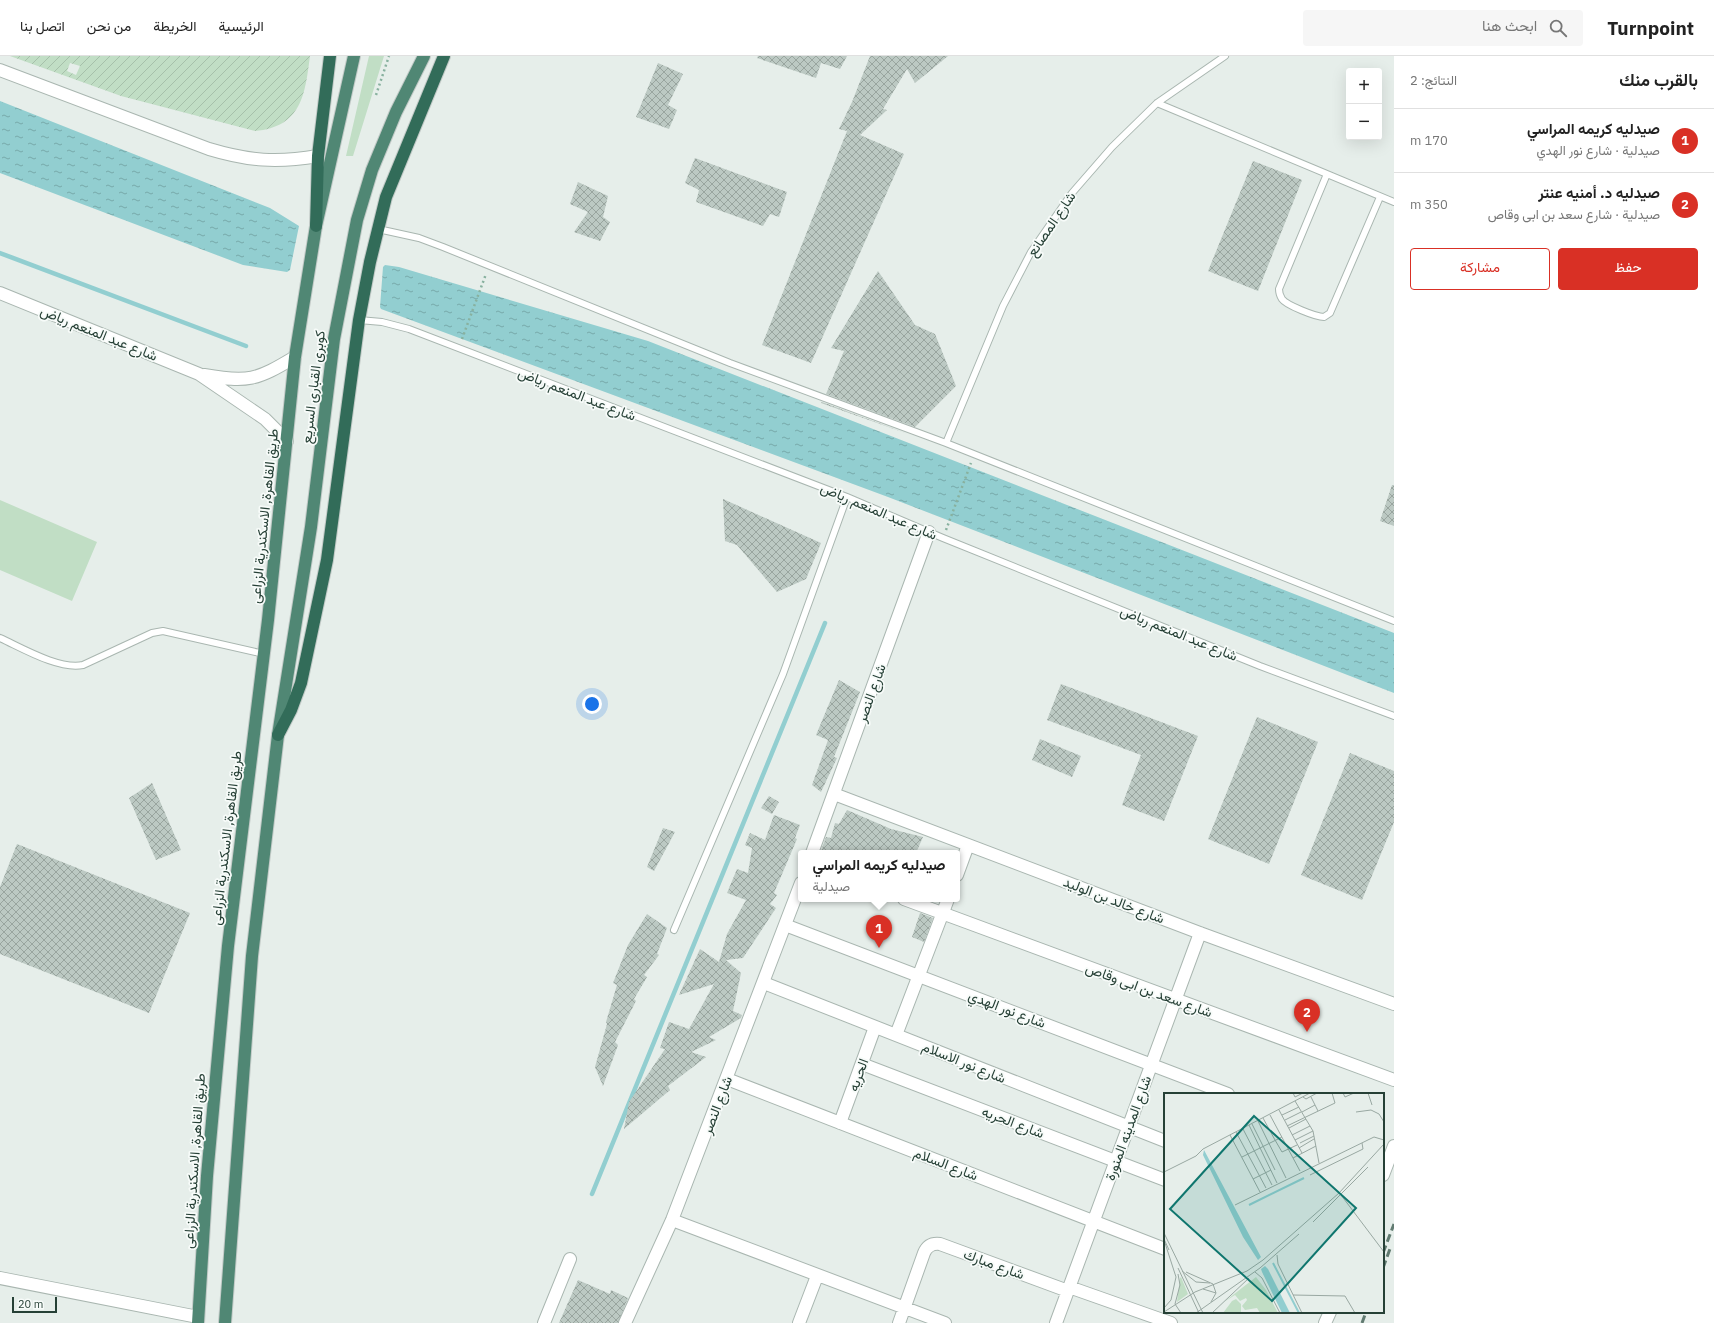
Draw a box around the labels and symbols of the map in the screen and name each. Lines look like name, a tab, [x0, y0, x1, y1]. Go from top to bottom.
street label: شارع المصانع	[1023, 188, 1081, 261]
street label: شارع عبد المنعم رياض	[37, 301, 160, 367]
street label: كوبرى القبارى السريع	[297, 329, 331, 445]
street label: شارع عبد المنعم رياض	[515, 363, 639, 427]
street label: طريق القاهرة, الاسكندرية الزراعى	[246, 428, 282, 604]
street label: شارع عبد المنعم رياض	[817, 478, 940, 546]
street label: شارع عبد المنعم رياض	[1117, 601, 1240, 667]
street label: شارع النصر	[852, 661, 892, 726]
your location	[582, 694, 602, 714]
street label: طريق القاهرة, الاسكندرية الزراعى	[206, 750, 246, 926]
street label: شارع خالد بن الوليد	[1060, 872, 1167, 929]
pin: 1	[866, 915, 892, 948]
street label: شارع سعد بن ابى وقاص	[1082, 959, 1215, 1023]
street label: شارع نور الهدي	[965, 986, 1048, 1035]
pin: 2	[1294, 999, 1320, 1032]
street label: شارع نور الاسلام	[919, 1037, 1009, 1089]
street label: الحريه	[844, 1056, 872, 1094]
street label: طريق القاهرة, الاسكندرية الزراعى	[179, 1073, 209, 1249]
street label: شارع النصر	[697, 1073, 738, 1138]
street label: شارع المدينه المنورة	[1101, 1073, 1157, 1184]
inset map	[1164, 1093, 1384, 1313]
street label: شارع الحريه	[979, 1102, 1047, 1144]
street label: شارع السلام	[911, 1144, 981, 1186]
street label: شارع مبارك	[960, 1245, 1027, 1285]
scale bar	[12, 1295, 57, 1314]

